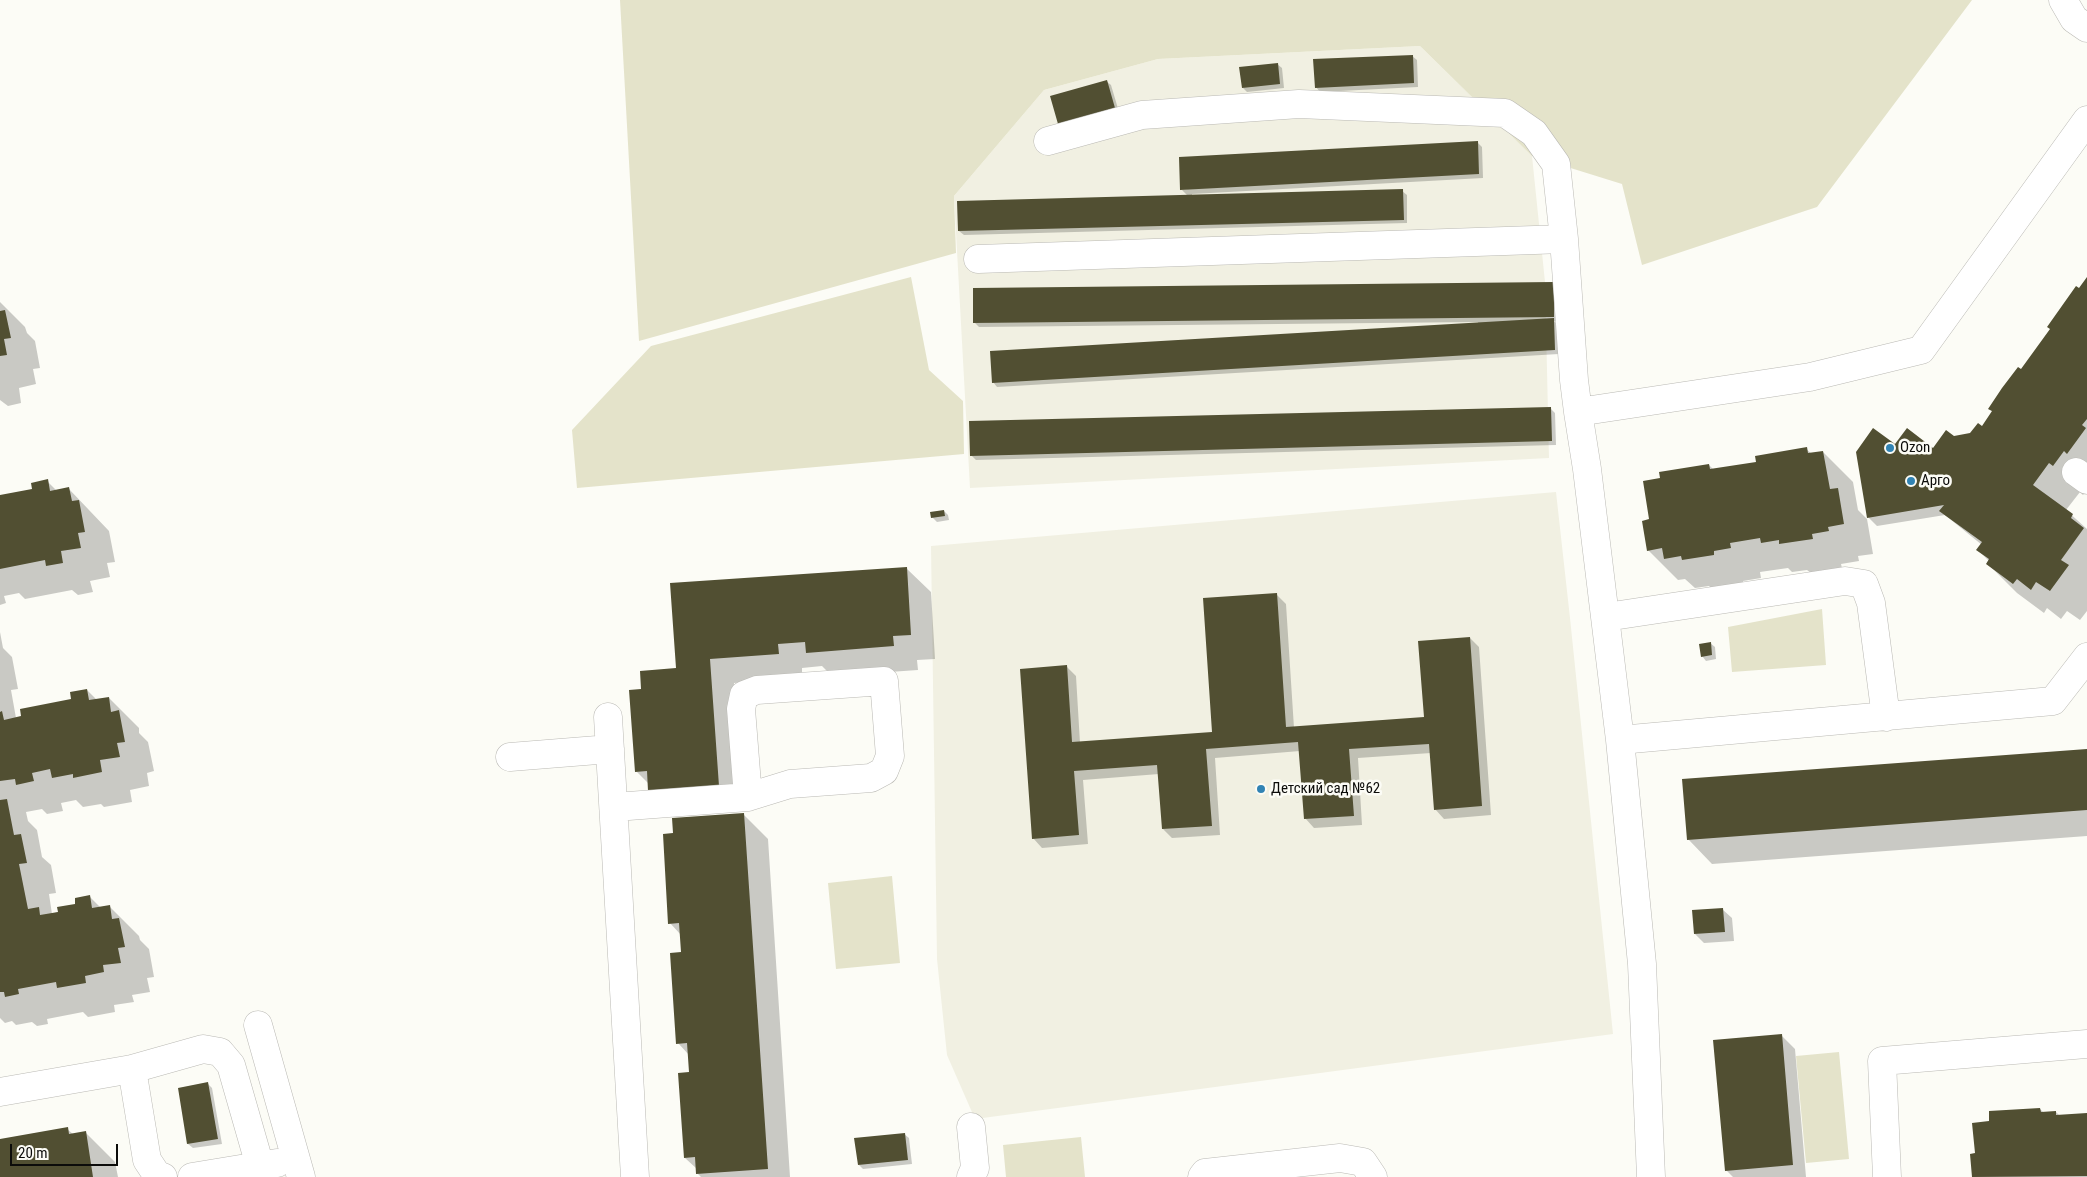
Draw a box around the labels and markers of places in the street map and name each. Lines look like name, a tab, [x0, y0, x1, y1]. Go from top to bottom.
place label: Ozon	[1900, 439, 1930, 457]
marker: Ozon	[1884, 442, 1896, 454]
place label: Арго	[1921, 472, 1950, 490]
marker: Арго	[1905, 475, 1917, 487]
place label: Детский сад №62	[1271, 780, 1380, 798]
marker: Детский сад №62	[1255, 783, 1267, 795]

